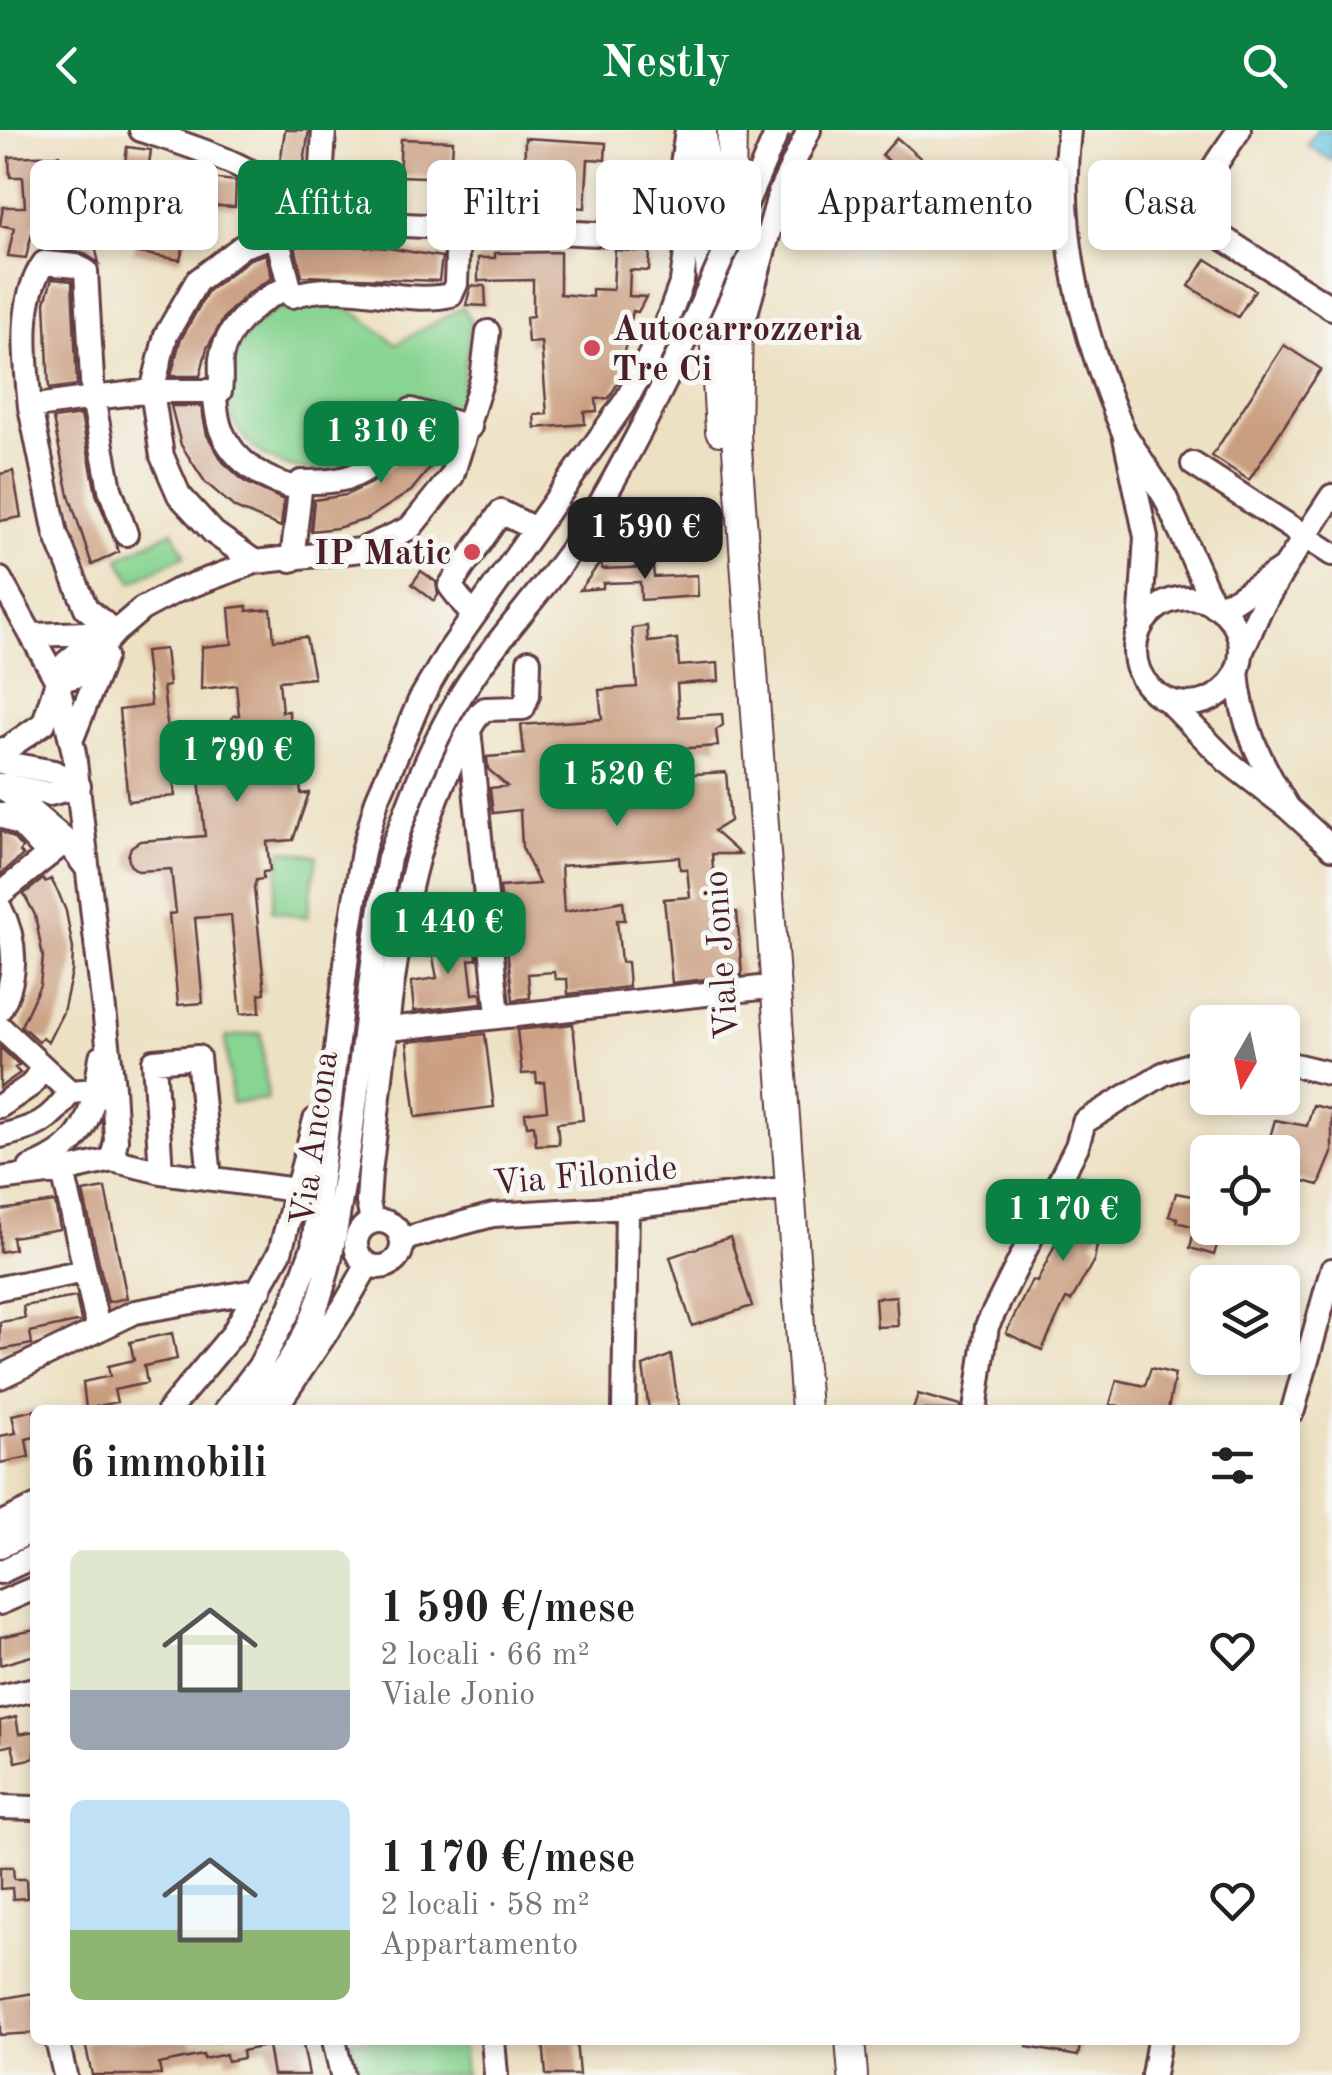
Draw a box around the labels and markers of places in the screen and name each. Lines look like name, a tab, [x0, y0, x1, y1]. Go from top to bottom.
place label: Autocarrozzeria Tre Ci	[612, 313, 862, 388]
marker: Autocarrozzeria Tre Ci	[581, 337, 603, 359]
pin: 1 310 €	[289, 401, 473, 486]
pin: 1 590 €	[553, 497, 737, 582]
place label: IP Matic	[314, 537, 452, 572]
marker: IP Matic	[461, 541, 483, 563]
pin: 1 790 €	[145, 720, 329, 805]
pin: 1 520 €	[525, 744, 709, 829]
pin: 1 440 €	[356, 892, 540, 977]
pin: 1 170 €	[971, 1179, 1155, 1264]

